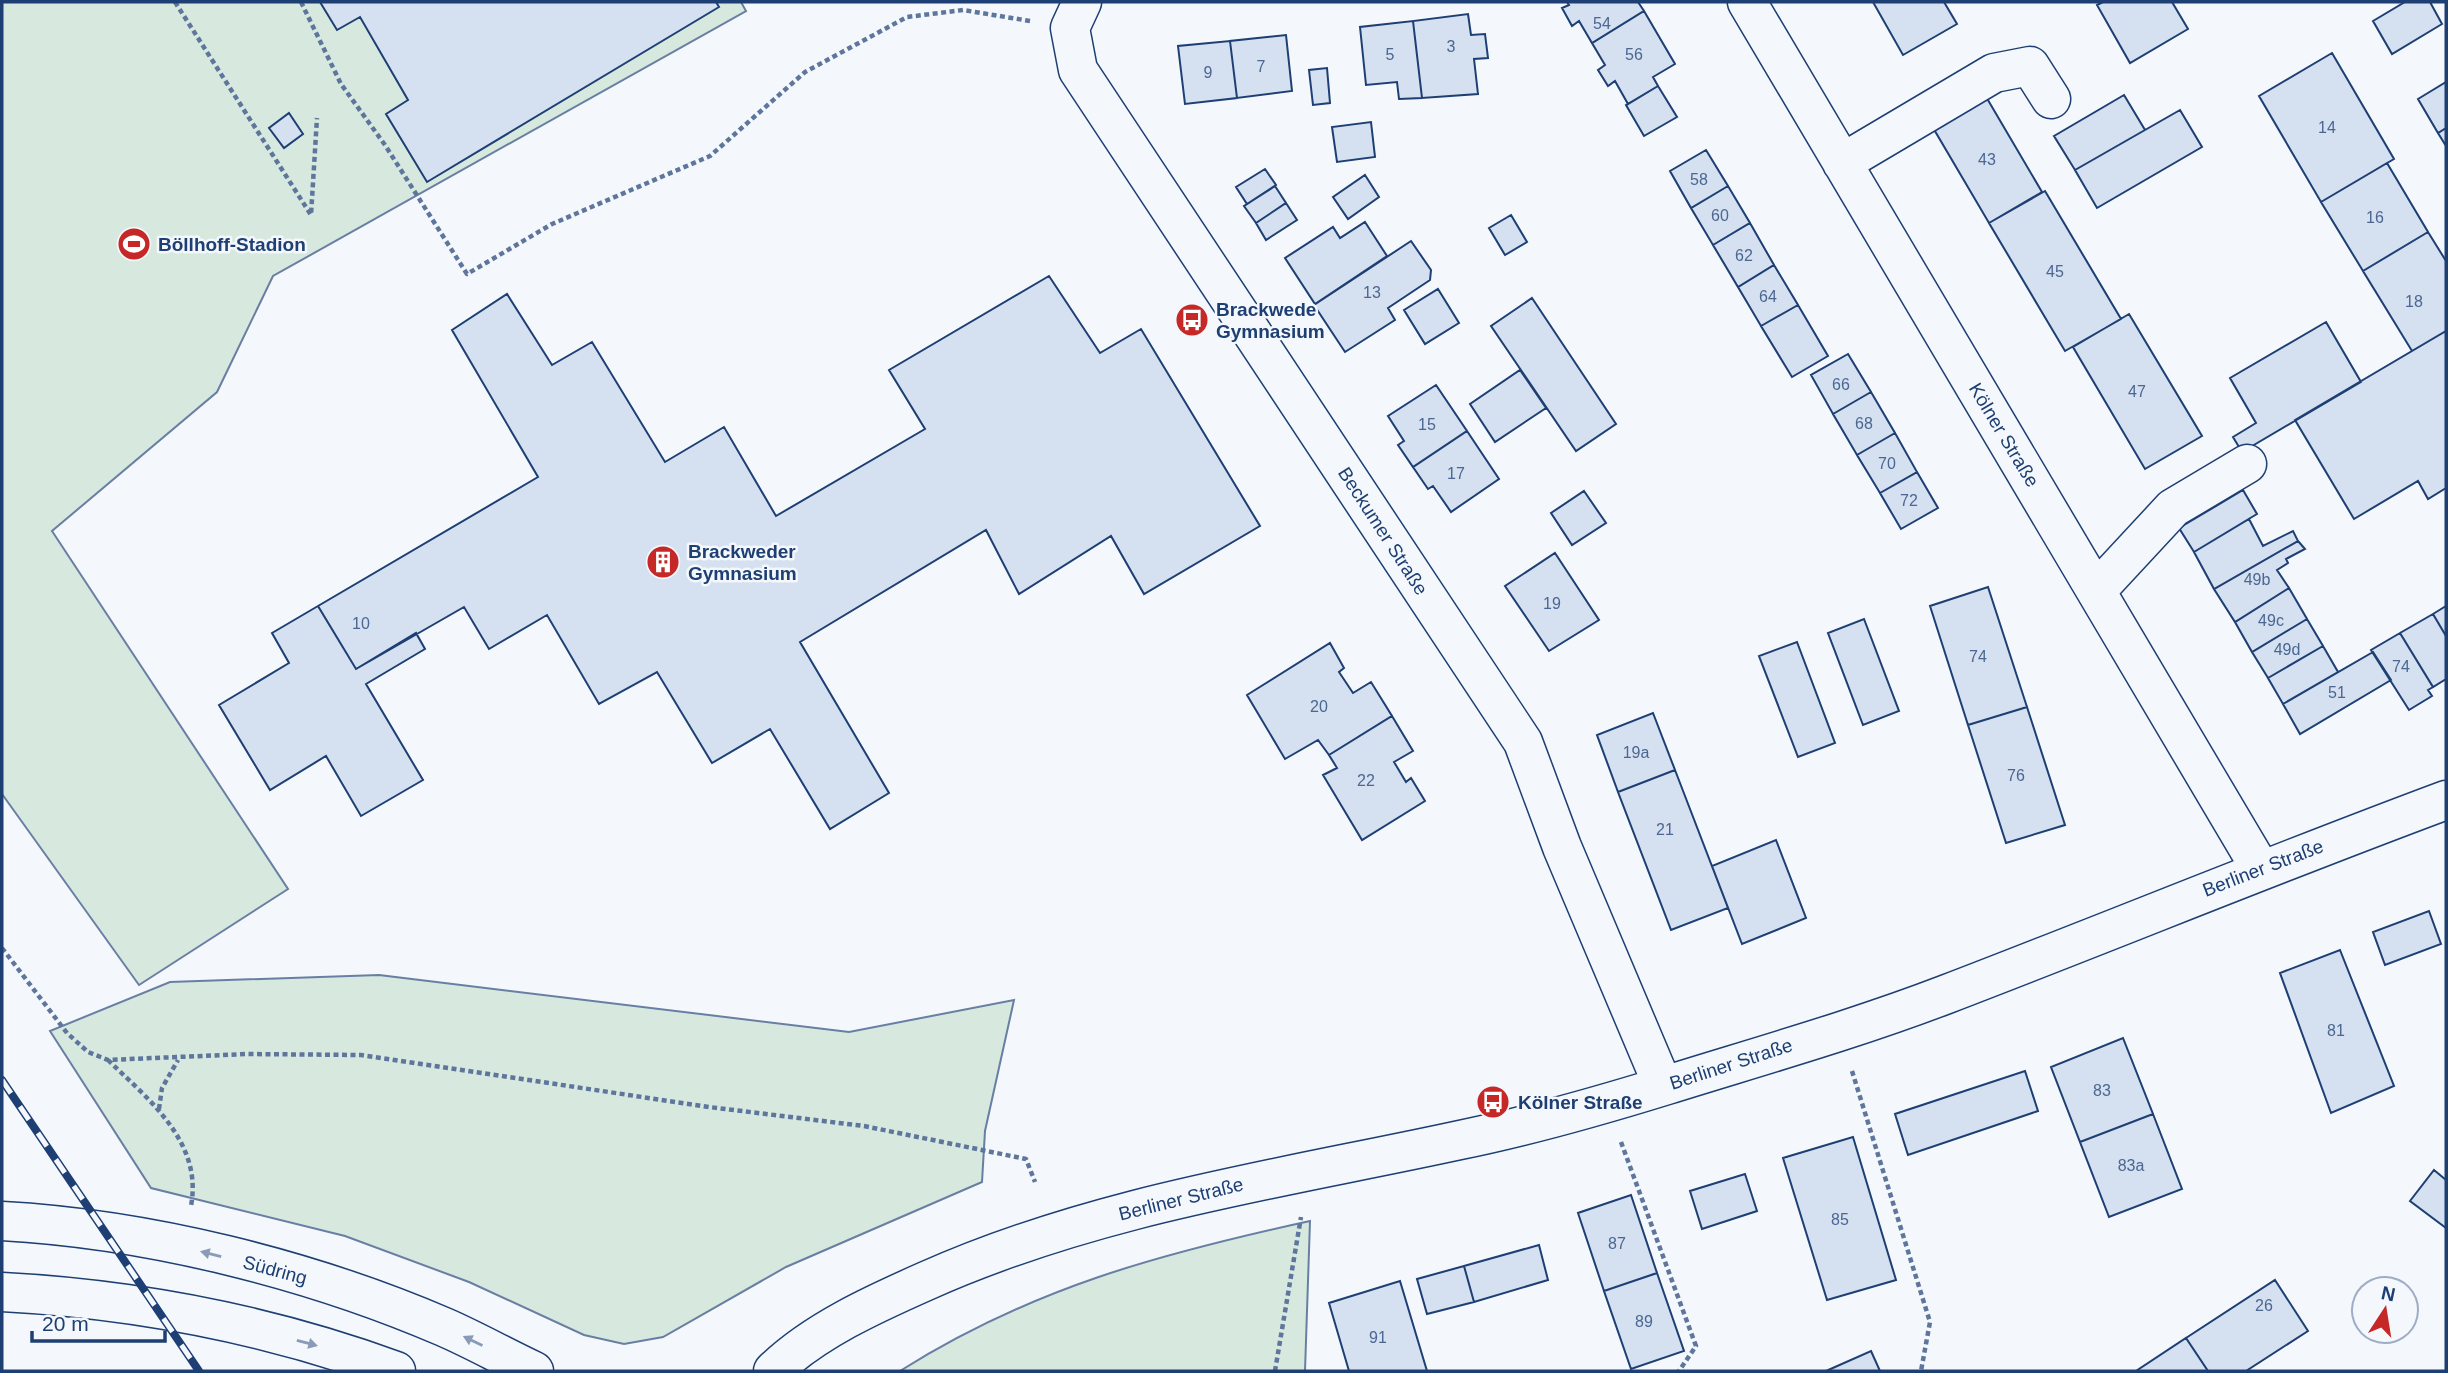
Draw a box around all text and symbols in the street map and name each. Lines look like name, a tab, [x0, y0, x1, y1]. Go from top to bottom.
house number: 54	[1593, 15, 1611, 32]
house number: 3	[1447, 38, 1456, 55]
house number: 5	[1386, 46, 1395, 63]
house number: 56	[1625, 46, 1643, 63]
house number: 7	[1257, 58, 1266, 75]
house number: 9	[1204, 64, 1213, 81]
house number: 14	[2318, 119, 2336, 136]
house number: 43	[1978, 151, 1996, 168]
house number: 58	[1690, 171, 1708, 188]
house number: 60	[1711, 207, 1729, 224]
house number: 16	[2366, 209, 2384, 226]
sports icon: Böllhoff-Stadion	[115, 225, 153, 263]
place label: Böllhoff-Stadion	[158, 234, 306, 255]
house number: 62	[1735, 247, 1753, 264]
house number: 45	[2046, 263, 2064, 280]
house number: 13	[1363, 284, 1381, 301]
house number: 64	[1759, 288, 1777, 305]
house number: 18	[2405, 293, 2423, 310]
place label: Brackwede Gymnasium	[1216, 299, 1325, 342]
bus stop icon: Brackwede Gymnasium	[1173, 301, 1211, 339]
house number: 66	[1832, 376, 1850, 393]
street label: Kölner Straße	[1965, 379, 2043, 491]
house number: 47	[2128, 383, 2146, 400]
house number: 68	[1855, 415, 1873, 432]
house number: 15	[1418, 416, 1436, 433]
house number: 70	[1878, 455, 1896, 472]
street label: Beckumer Straße	[1334, 463, 1432, 599]
house number: 17	[1447, 465, 1465, 482]
house number: 72	[1900, 492, 1918, 509]
place label: Brackweder Gymnasium	[688, 541, 797, 584]
building icon: Brackweder Gymnasium	[644, 543, 682, 581]
house number: 49b	[2244, 571, 2270, 588]
house number: 19	[1543, 595, 1561, 612]
house number: 49c	[2258, 612, 2284, 629]
house number: 10	[352, 615, 370, 632]
house number: 49d	[2274, 641, 2300, 658]
house number: 74	[1969, 648, 1987, 665]
house number: 74	[2392, 658, 2410, 675]
house number: 51	[2328, 684, 2346, 701]
house number: 20	[1310, 698, 1328, 715]
house number: 19a	[1623, 744, 1649, 761]
house number: 76	[2007, 767, 2025, 784]
house number: 22	[1357, 772, 1375, 789]
house number: 21	[1656, 821, 1674, 838]
street label: Berliner Straße	[2200, 835, 2326, 901]
house number: 81	[2327, 1022, 2345, 1039]
street label: Berliner Straße	[1667, 1034, 1795, 1094]
house number: 83	[2093, 1082, 2111, 1099]
bus stop icon: Kölner Straße	[1474, 1083, 1512, 1121]
place label: Kölner Straße	[1518, 1092, 1643, 1113]
house number: 83a	[2118, 1157, 2144, 1174]
street label: Berliner Straße	[1116, 1173, 1246, 1225]
house number: 85	[1831, 1211, 1849, 1228]
house number: 87	[1608, 1235, 1626, 1252]
one-way arrow	[200, 1248, 222, 1259]
street label: Südring	[241, 1251, 309, 1289]
north arrow	[2350, 1275, 2420, 1345]
text: N	[2380, 1282, 2397, 1306]
house number: 26	[2255, 1297, 2273, 1314]
scale bar	[32, 1300, 164, 1344]
text: 20 m	[42, 1312, 89, 1335]
house number: 89	[1635, 1313, 1653, 1330]
house number: 91	[1369, 1329, 1387, 1346]
one-way arrow	[463, 1336, 483, 1347]
one-way arrow	[297, 1338, 318, 1348]

